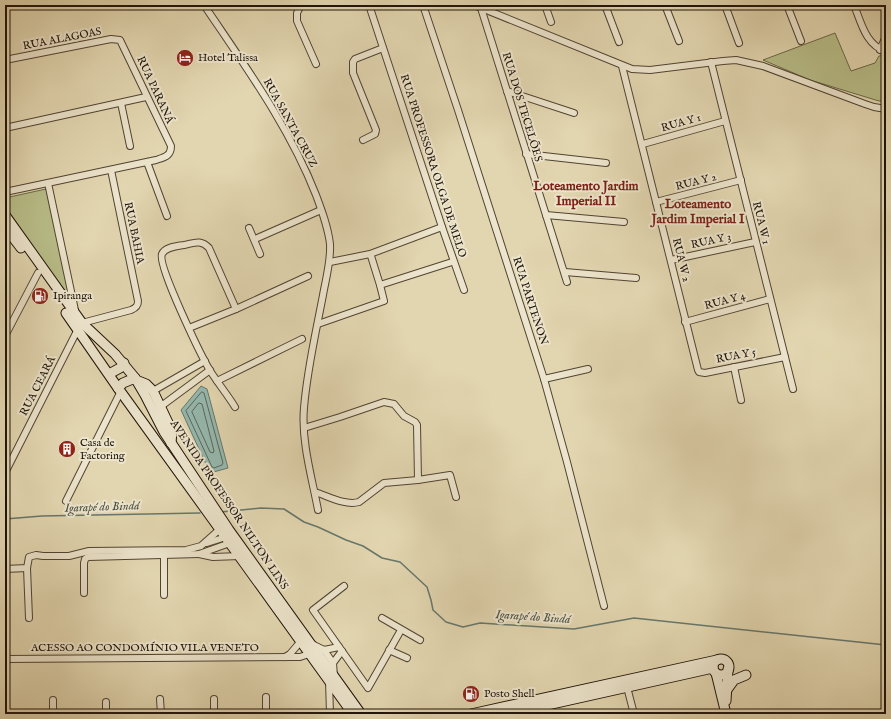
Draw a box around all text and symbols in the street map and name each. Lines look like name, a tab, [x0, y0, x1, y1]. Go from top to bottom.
street label: RUA ALAGOAS	[21, 24, 103, 53]
hotel icon: Hotel Talissa	[175, 48, 195, 68]
place label: Hotel Talissa	[198, 51, 258, 65]
street label: RUA DOS TECELÕES	[499, 51, 545, 164]
street label: RUA PARANÁ	[133, 54, 177, 126]
street label: RUA PROFESSORA OLGA DE MELO	[397, 73, 469, 259]
street label: RUA SANTA CRUZ	[260, 76, 320, 170]
street label: RUA Y 1	[660, 111, 702, 135]
street label: RUA Y 2	[674, 170, 718, 194]
district label: Loteamento Jardim Imperial II	[532, 178, 639, 210]
district label: Loteamento Jardim Imperial I	[649, 196, 745, 228]
street label: RUA W 1	[749, 200, 773, 246]
street label: RUA BAHIA	[121, 201, 148, 266]
street label: RUA Y 3	[690, 230, 732, 252]
street label: RUA W 2	[669, 237, 693, 283]
street label: RUA PARTENON	[509, 255, 551, 347]
fuel station icon: Ipiranga	[30, 286, 50, 306]
place label: Ipiranga	[53, 289, 92, 303]
street label: RUA Y 4	[703, 289, 748, 313]
street label: RUA Y 5	[715, 345, 757, 367]
street label: RUA CEARÁ	[17, 353, 59, 418]
street label: AVENIDA PROFESSOR NILTON LINS	[166, 417, 291, 593]
place label: Casa de Factoring	[80, 436, 126, 463]
building icon: Casa de Factoring	[57, 439, 77, 459]
water label: Igarapé do Bindá	[63, 498, 141, 517]
water label: Igarapé do Bindá	[494, 607, 573, 628]
street label: ACESSO AO CONDOMÍNIO VILA VENETO	[30, 641, 259, 655]
fuel station icon: Posto Shell	[461, 684, 481, 704]
place label: Posto Shell	[484, 687, 535, 701]

